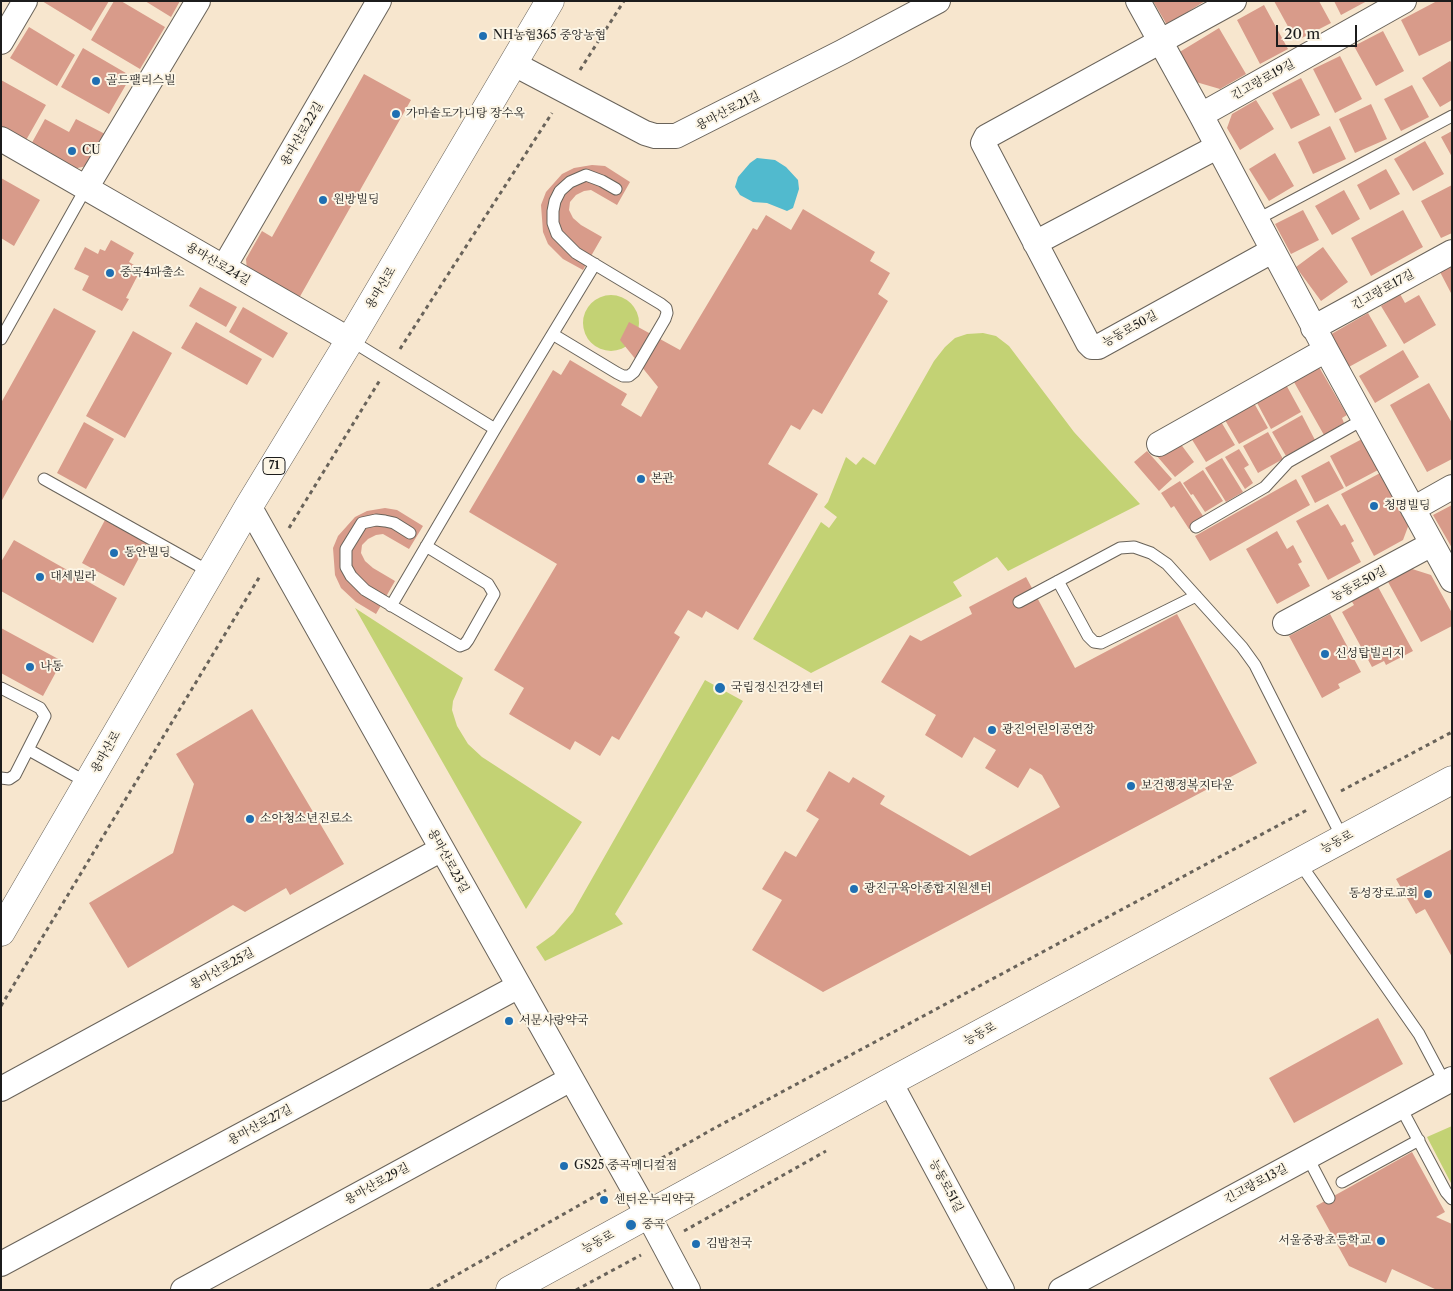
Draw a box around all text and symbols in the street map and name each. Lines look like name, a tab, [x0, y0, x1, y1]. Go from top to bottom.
scale bar	[1278, 15, 1359, 47]
text: 20 m	[1284, 24, 1320, 43]
place label: NH농협365 중앙농협	[493, 29, 606, 43]
marker: NH농협365 중앙농협	[477, 30, 489, 42]
street label: 긴고랑로19길	[1229, 57, 1297, 103]
place label: 골드팰리스빌	[106, 74, 176, 88]
marker: 골드팰리스빌	[90, 75, 102, 87]
street label: 용마산로21길	[694, 89, 762, 133]
street label: 용마산로22길	[278, 99, 326, 169]
place label: 가마솥도가니탕 장수옥	[406, 107, 525, 121]
marker: 가마솥도가니탕 장수옥	[390, 108, 402, 120]
place label: CU	[82, 144, 101, 158]
marker: CU	[66, 145, 78, 157]
place label: 원방빌딩	[333, 193, 379, 207]
marker: 원방빌딩	[317, 194, 329, 206]
street label: 용마산로24길	[183, 240, 253, 288]
street label: 용마산로	[363, 264, 399, 312]
place label: 중곡4파출소	[120, 266, 185, 280]
marker: 중곡4파출소	[104, 267, 116, 279]
street label: 긴고랑로17길	[1349, 267, 1417, 313]
street label: 능동로50길	[1100, 308, 1160, 350]
road number: 71	[263, 458, 285, 474]
place label: 본관	[651, 472, 674, 486]
marker: 본관	[635, 473, 647, 485]
place label: 청명빌딩	[1384, 499, 1430, 513]
marker: 청명빌딩	[1368, 500, 1380, 512]
place label: 동안빌딩	[124, 546, 170, 560]
marker: 동안빌딩	[108, 547, 120, 559]
street label: 농동로50길	[1329, 563, 1389, 605]
place label: 대세빌라	[50, 570, 96, 584]
marker: 대세빌라	[34, 571, 46, 583]
place label: 신성탑빌리지	[1335, 647, 1405, 661]
marker: 신성탑빌리지	[1319, 648, 1331, 660]
place label: 나동	[40, 660, 63, 674]
marker: 나동	[24, 661, 36, 673]
marker: 국립정신건강센터	[713, 681, 727, 695]
place label: 국립정신건강센터	[731, 681, 824, 695]
place label: 광진어린이공연장	[1002, 723, 1095, 737]
marker: 광진어린이공연장	[986, 724, 998, 736]
street label: 용마산로	[88, 728, 124, 776]
place label: 보건행정복지타운	[1141, 779, 1234, 793]
marker: 보건행정복지타운	[1125, 780, 1137, 792]
place label: 소아청소년진료소	[260, 812, 353, 826]
marker: 소아청소년진료소	[244, 813, 256, 825]
street label: 용마산로23길	[424, 826, 472, 896]
street label: 능동로	[1318, 827, 1356, 857]
place label: 광진구육아종합지원센터	[864, 882, 992, 896]
marker: 광진구육아종합지원센터	[848, 883, 860, 895]
place label: 동성장로교회	[1348, 887, 1418, 901]
marker: 동성장로교회	[1422, 888, 1434, 900]
street label: 용마산로25길	[187, 945, 257, 993]
place label: 서문사랑약국	[519, 1014, 589, 1028]
marker: 서문사랑약국	[503, 1015, 515, 1027]
street label: 능동로	[961, 1019, 999, 1049]
street label: 용마산로27길	[225, 1102, 295, 1148]
street label: 능동로51길	[926, 1157, 966, 1215]
place label: GS25 중곡메디컬점	[574, 1159, 677, 1173]
street label: 용마산로29길	[342, 1160, 412, 1208]
marker: GS25 중곡메디컬점	[558, 1160, 570, 1172]
street label: 긴고랑로13길	[1222, 1161, 1290, 1207]
place label: 센터온누리약국	[614, 1193, 695, 1207]
marker: 센터온누리약국	[598, 1194, 610, 1206]
marker: 중곡	[624, 1218, 638, 1232]
place label: 중곡	[642, 1218, 665, 1232]
street label: 능동로	[579, 1227, 617, 1257]
place label: 서울중광초등학교	[1278, 1234, 1371, 1248]
marker: 서울중광초등학교	[1375, 1235, 1387, 1247]
place label: 김밥천국	[706, 1237, 752, 1251]
marker: 김밥천국	[690, 1238, 702, 1250]

